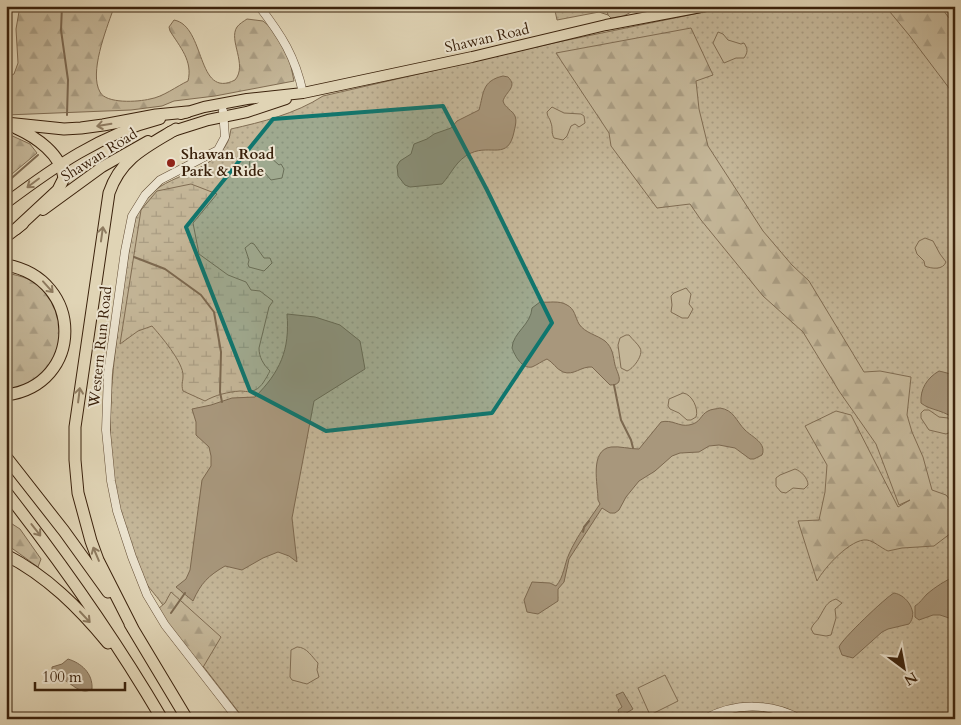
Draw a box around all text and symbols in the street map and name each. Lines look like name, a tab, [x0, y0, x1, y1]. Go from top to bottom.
street label: Shawan Road	[443, 19, 531, 57]
one-way arrow	[96, 120, 112, 130]
street label: Shawan Road	[57, 124, 141, 186]
place label: Shawan Road Park & Ride	[181, 144, 275, 181]
marker: Shawan Road Park & Ride	[165, 157, 177, 169]
one-way arrow	[26, 178, 40, 188]
one-way arrow	[97, 226, 107, 242]
one-way arrow	[42, 280, 54, 293]
street label: Western Run Road	[84, 285, 116, 410]
one-way arrow	[74, 387, 84, 403]
one-way arrow	[31, 523, 41, 537]
one-way arrow	[91, 547, 100, 562]
one-way arrow	[79, 611, 91, 623]
north arrow	[878, 642, 928, 692]
scale bar	[35, 660, 125, 692]
text: 100 m	[42, 667, 82, 687]
text: N	[900, 667, 921, 690]

